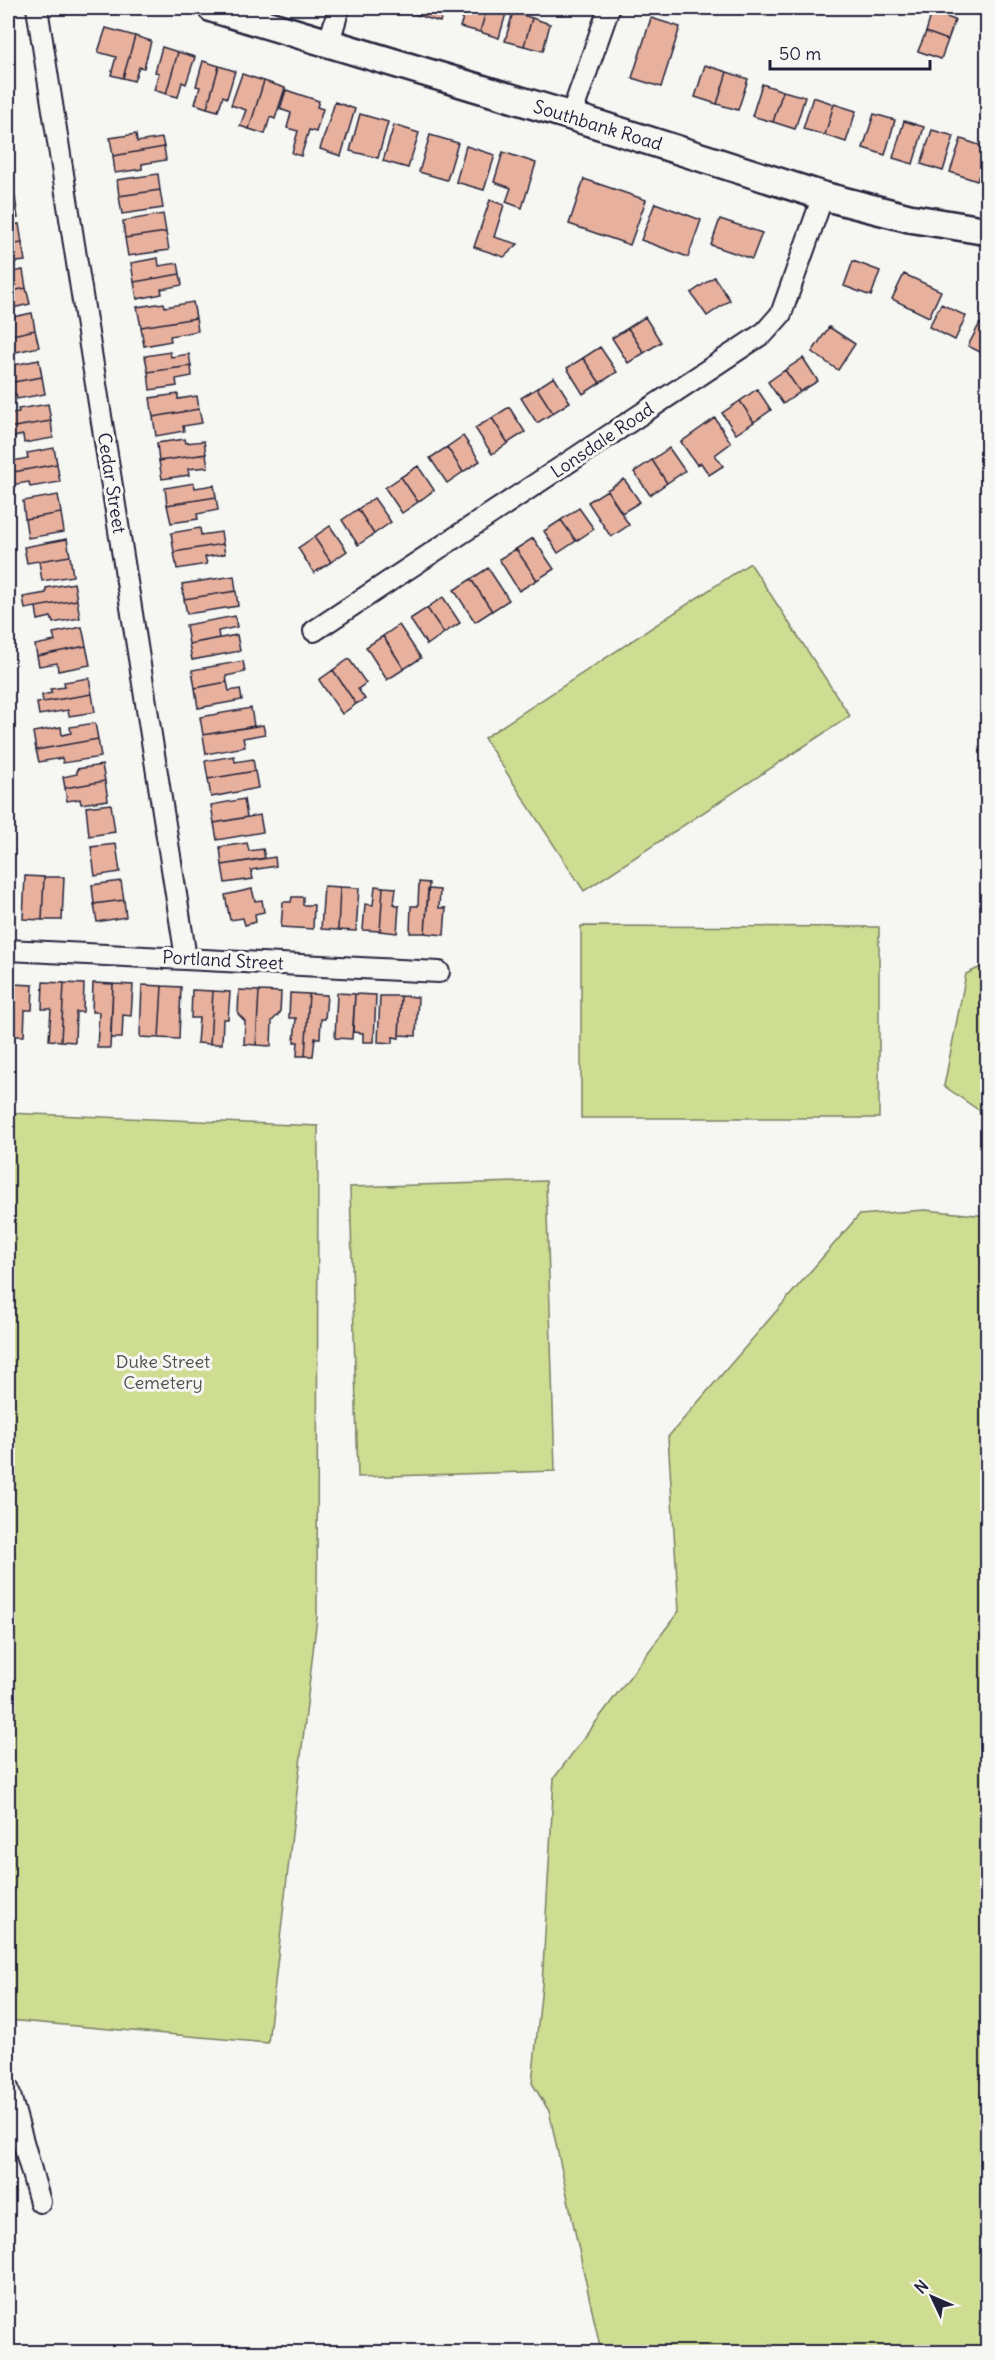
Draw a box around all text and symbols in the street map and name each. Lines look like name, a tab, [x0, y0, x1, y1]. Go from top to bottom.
scale bar	[770, 33, 930, 71]
text: 50 m	[779, 42, 821, 65]
street label: Southbank Road	[531, 95, 666, 156]
street label: Lonsdale Road	[546, 397, 658, 483]
street label: Cedar Street	[93, 431, 131, 535]
street label: Portland Street	[162, 945, 284, 975]
park label: Duke Street Cemetery	[116, 1350, 210, 1394]
north arrow	[902, 2267, 962, 2327]
text: N	[910, 2276, 932, 2298]

